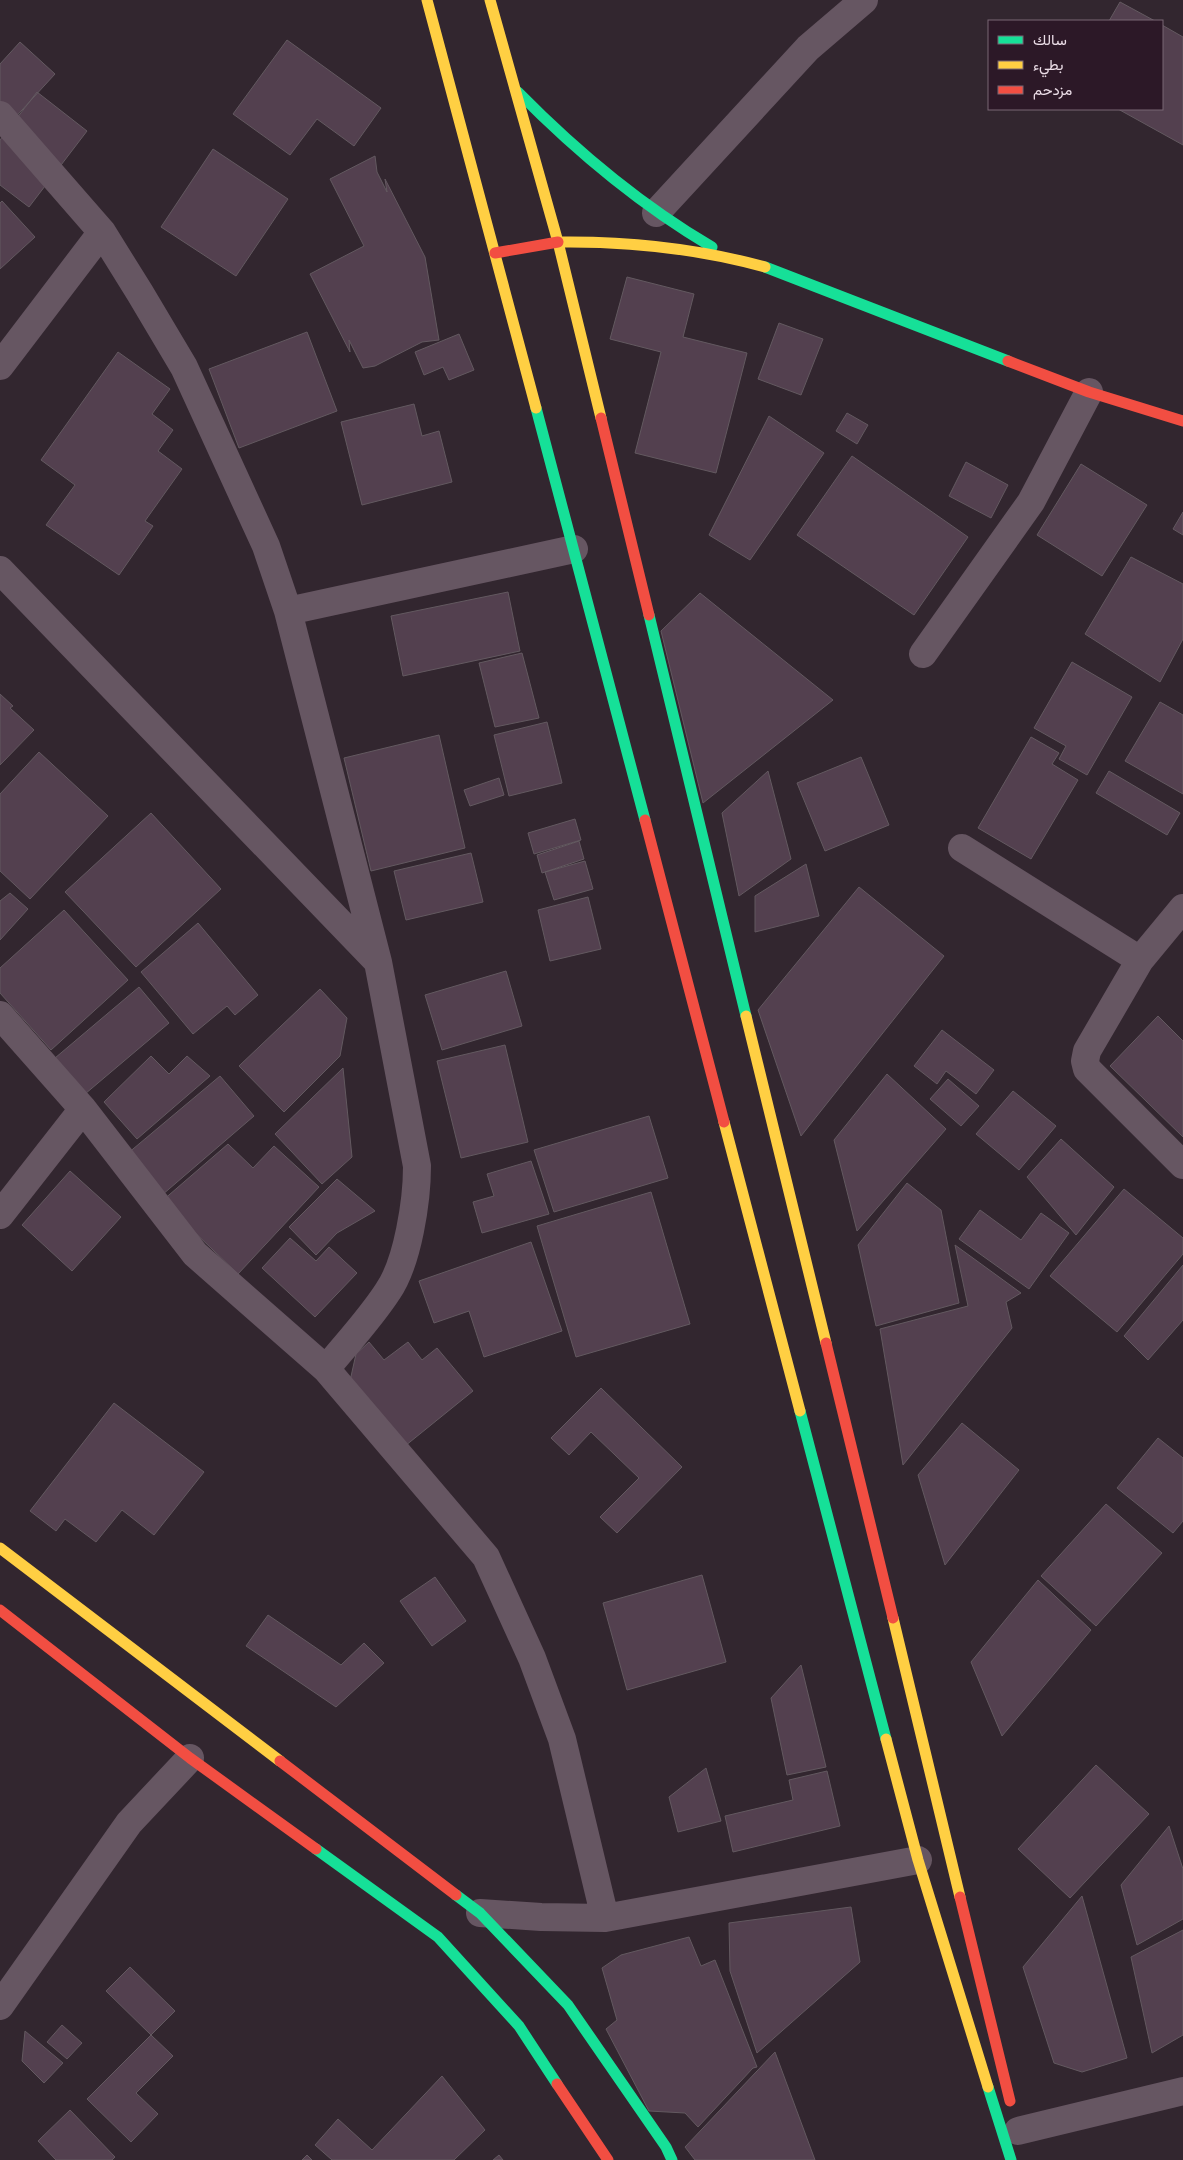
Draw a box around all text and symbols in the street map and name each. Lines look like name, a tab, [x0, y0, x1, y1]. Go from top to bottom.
legend	[988, 20, 1163, 110]
text: سالك	[1033, 30, 1067, 49]
text: بطيء	[1033, 55, 1063, 78]
text: مزدحم	[1033, 80, 1072, 100]

